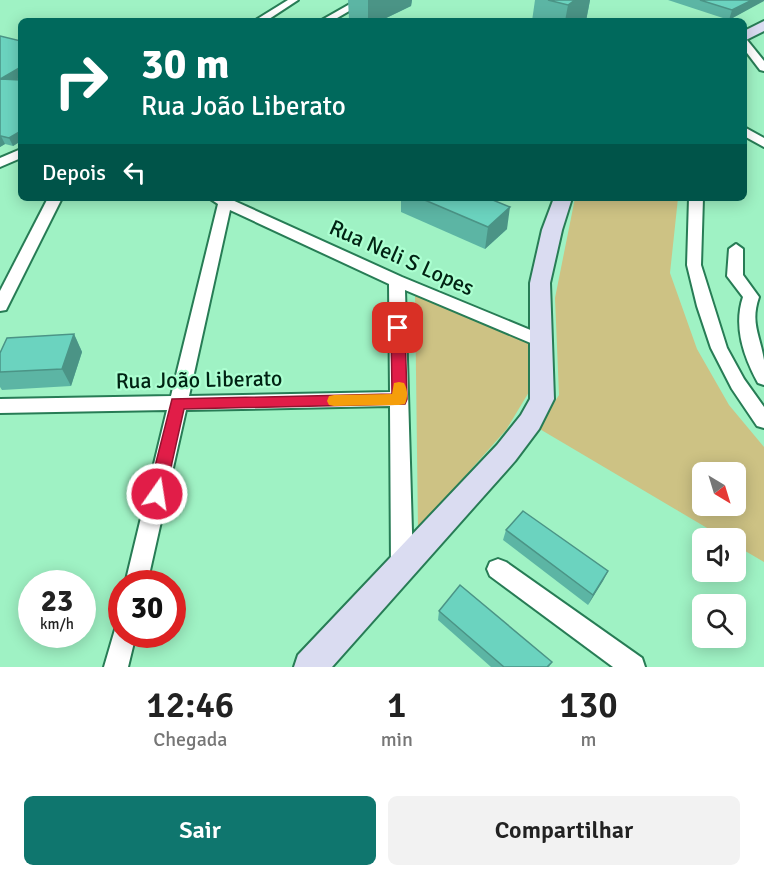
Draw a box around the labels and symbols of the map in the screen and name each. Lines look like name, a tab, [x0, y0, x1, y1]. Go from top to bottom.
street label: Rua Neli S Lopes	[325, 213, 478, 301]
pin	[372, 302, 423, 353]
street label: Rua João Liberato	[115, 365, 283, 394]
position arrow	[125, 462, 189, 526]
north arrow	[692, 462, 746, 516]
speed limit sign: 30	[108, 570, 186, 648]

